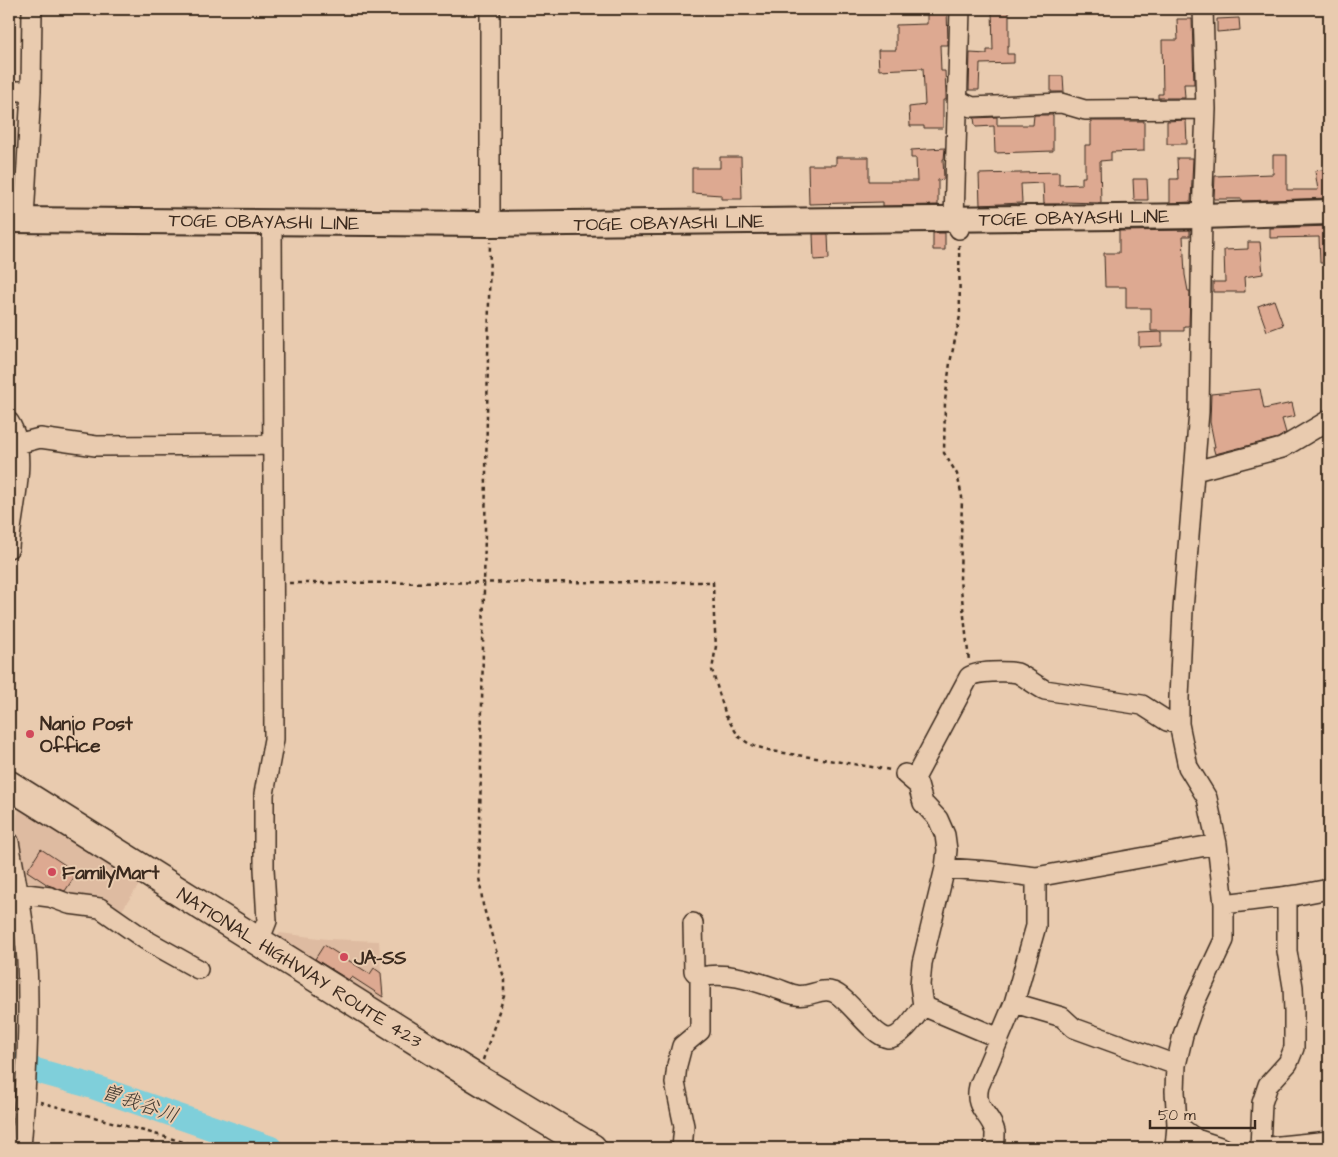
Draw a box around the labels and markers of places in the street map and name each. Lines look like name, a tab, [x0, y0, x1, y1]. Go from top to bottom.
place label: Nanjo Post Office	[40, 711, 133, 760]
marker: Nanjo Post Office	[24, 728, 36, 740]
place label: FamilyMart	[62, 860, 160, 888]
marker: FamilyMart	[46, 866, 58, 878]
place label: JA-SS	[353, 945, 407, 972]
marker: JA-SS	[338, 951, 350, 963]

